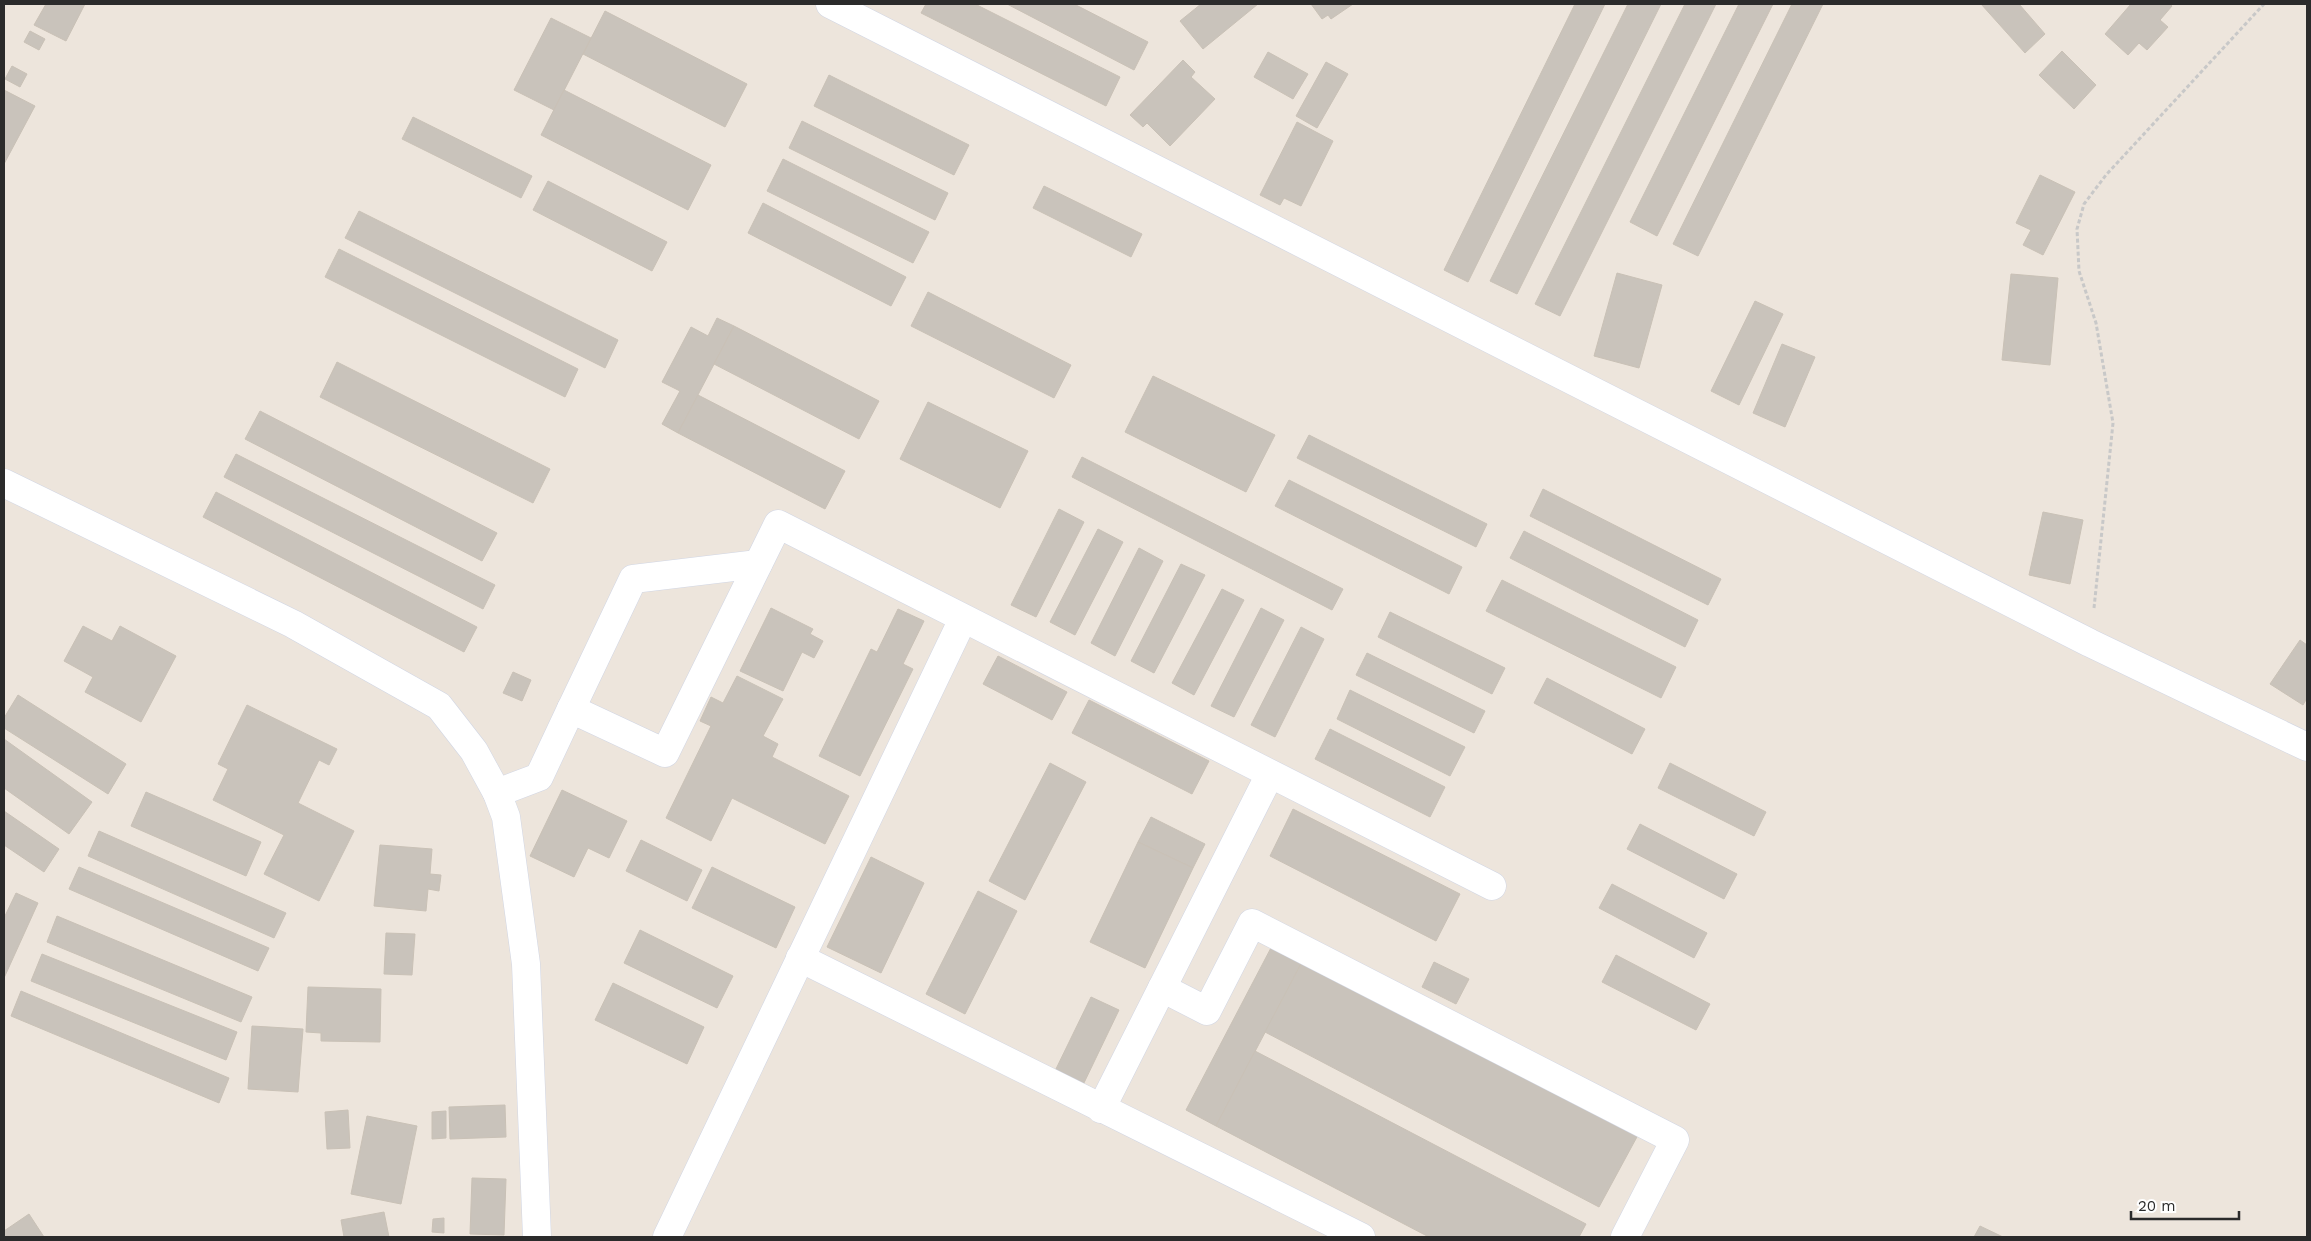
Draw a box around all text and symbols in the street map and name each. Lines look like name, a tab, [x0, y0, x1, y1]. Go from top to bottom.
scale bar	[2131, 1188, 2238, 1220]
text: 20 m	[2138, 1197, 2176, 1215]

